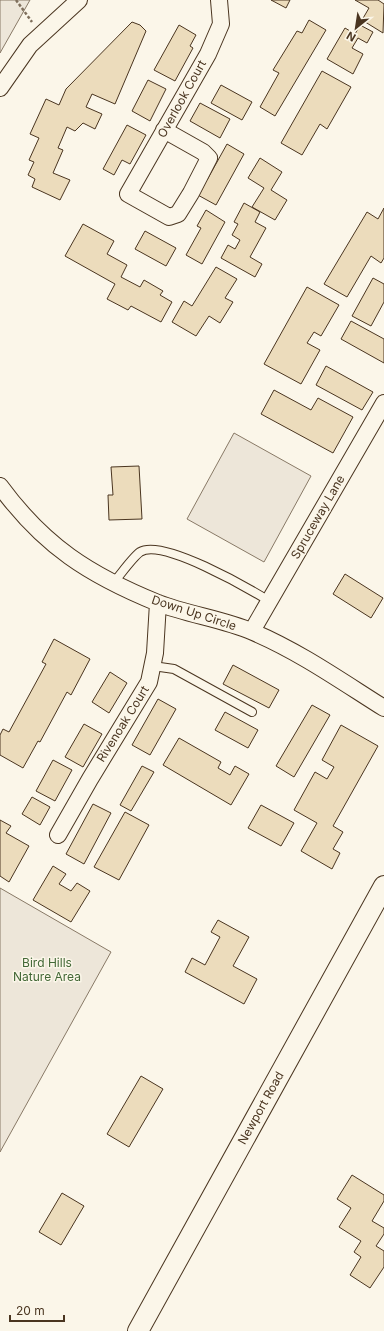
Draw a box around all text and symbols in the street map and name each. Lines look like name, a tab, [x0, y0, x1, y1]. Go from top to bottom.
north arrow	[336, 8, 376, 48]
text: N	[344, 29, 358, 45]
street label: Overlook Court	[154, 57, 209, 140]
street label: Spruceway Lane	[287, 472, 348, 561]
street label: Down Up Circle	[150, 592, 238, 633]
street label: Rivenoak Court	[93, 683, 152, 765]
park label: Bird Hills Nature Area	[13, 955, 81, 984]
street label: Newport Road	[234, 1069, 287, 1147]
scale bar	[10, 1297, 64, 1323]
text: 20 m	[16, 1303, 45, 1318]

